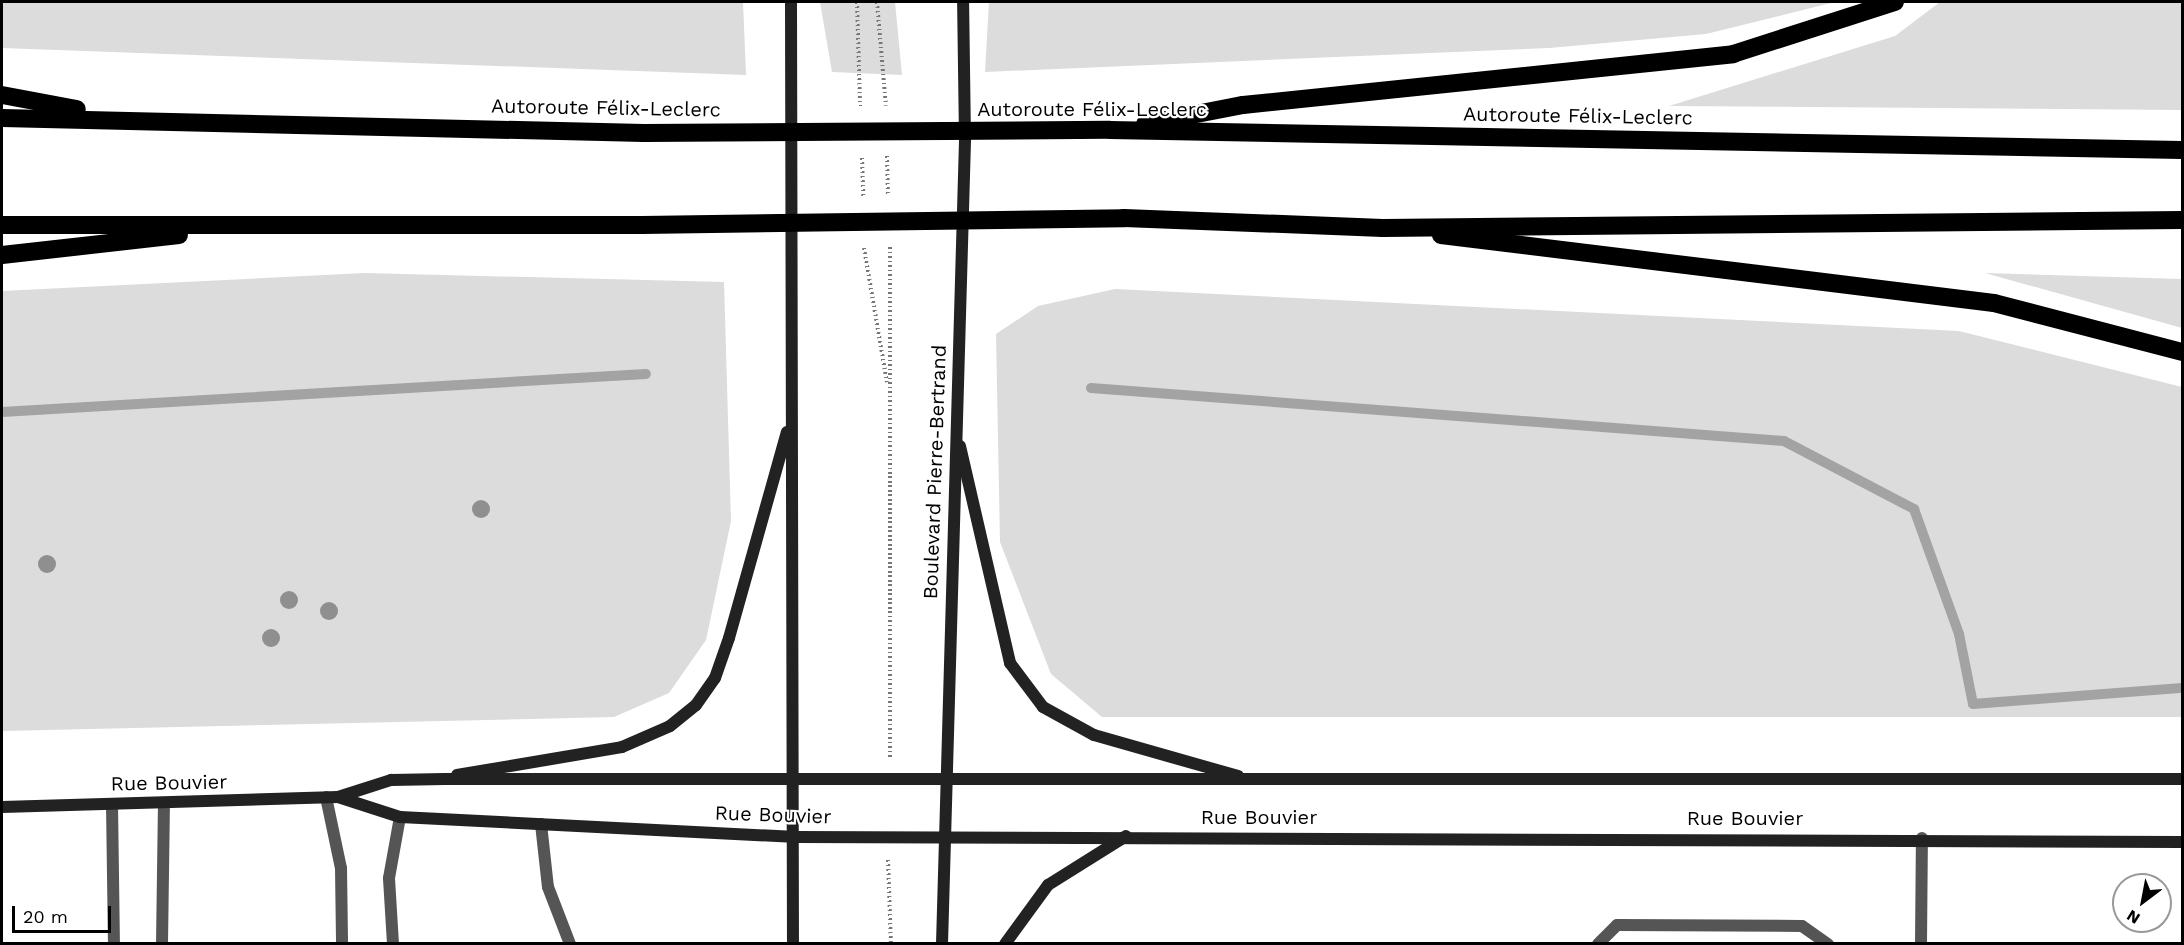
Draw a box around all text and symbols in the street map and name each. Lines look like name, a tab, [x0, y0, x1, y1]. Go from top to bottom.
street label: Autoroute Félix-Leclerc	[491, 94, 721, 122]
street label: Autoroute Félix-Leclerc	[977, 97, 1207, 121]
street label: Autoroute Félix-Leclerc	[1463, 102, 1693, 130]
street label: Boulevard Pierre-Bertrand	[919, 344, 951, 600]
street label: Rue Bouvier	[110, 770, 228, 796]
street label: Rue Bouvier	[714, 801, 832, 829]
street label: Rue Bouvier	[1201, 805, 1317, 829]
street label: Rue Bouvier	[1687, 806, 1803, 830]
north arrow	[2112, 873, 2172, 933]
scale bar	[15, 894, 114, 932]
text: 20 m	[23, 906, 68, 927]
text: N	[2123, 906, 2143, 928]

